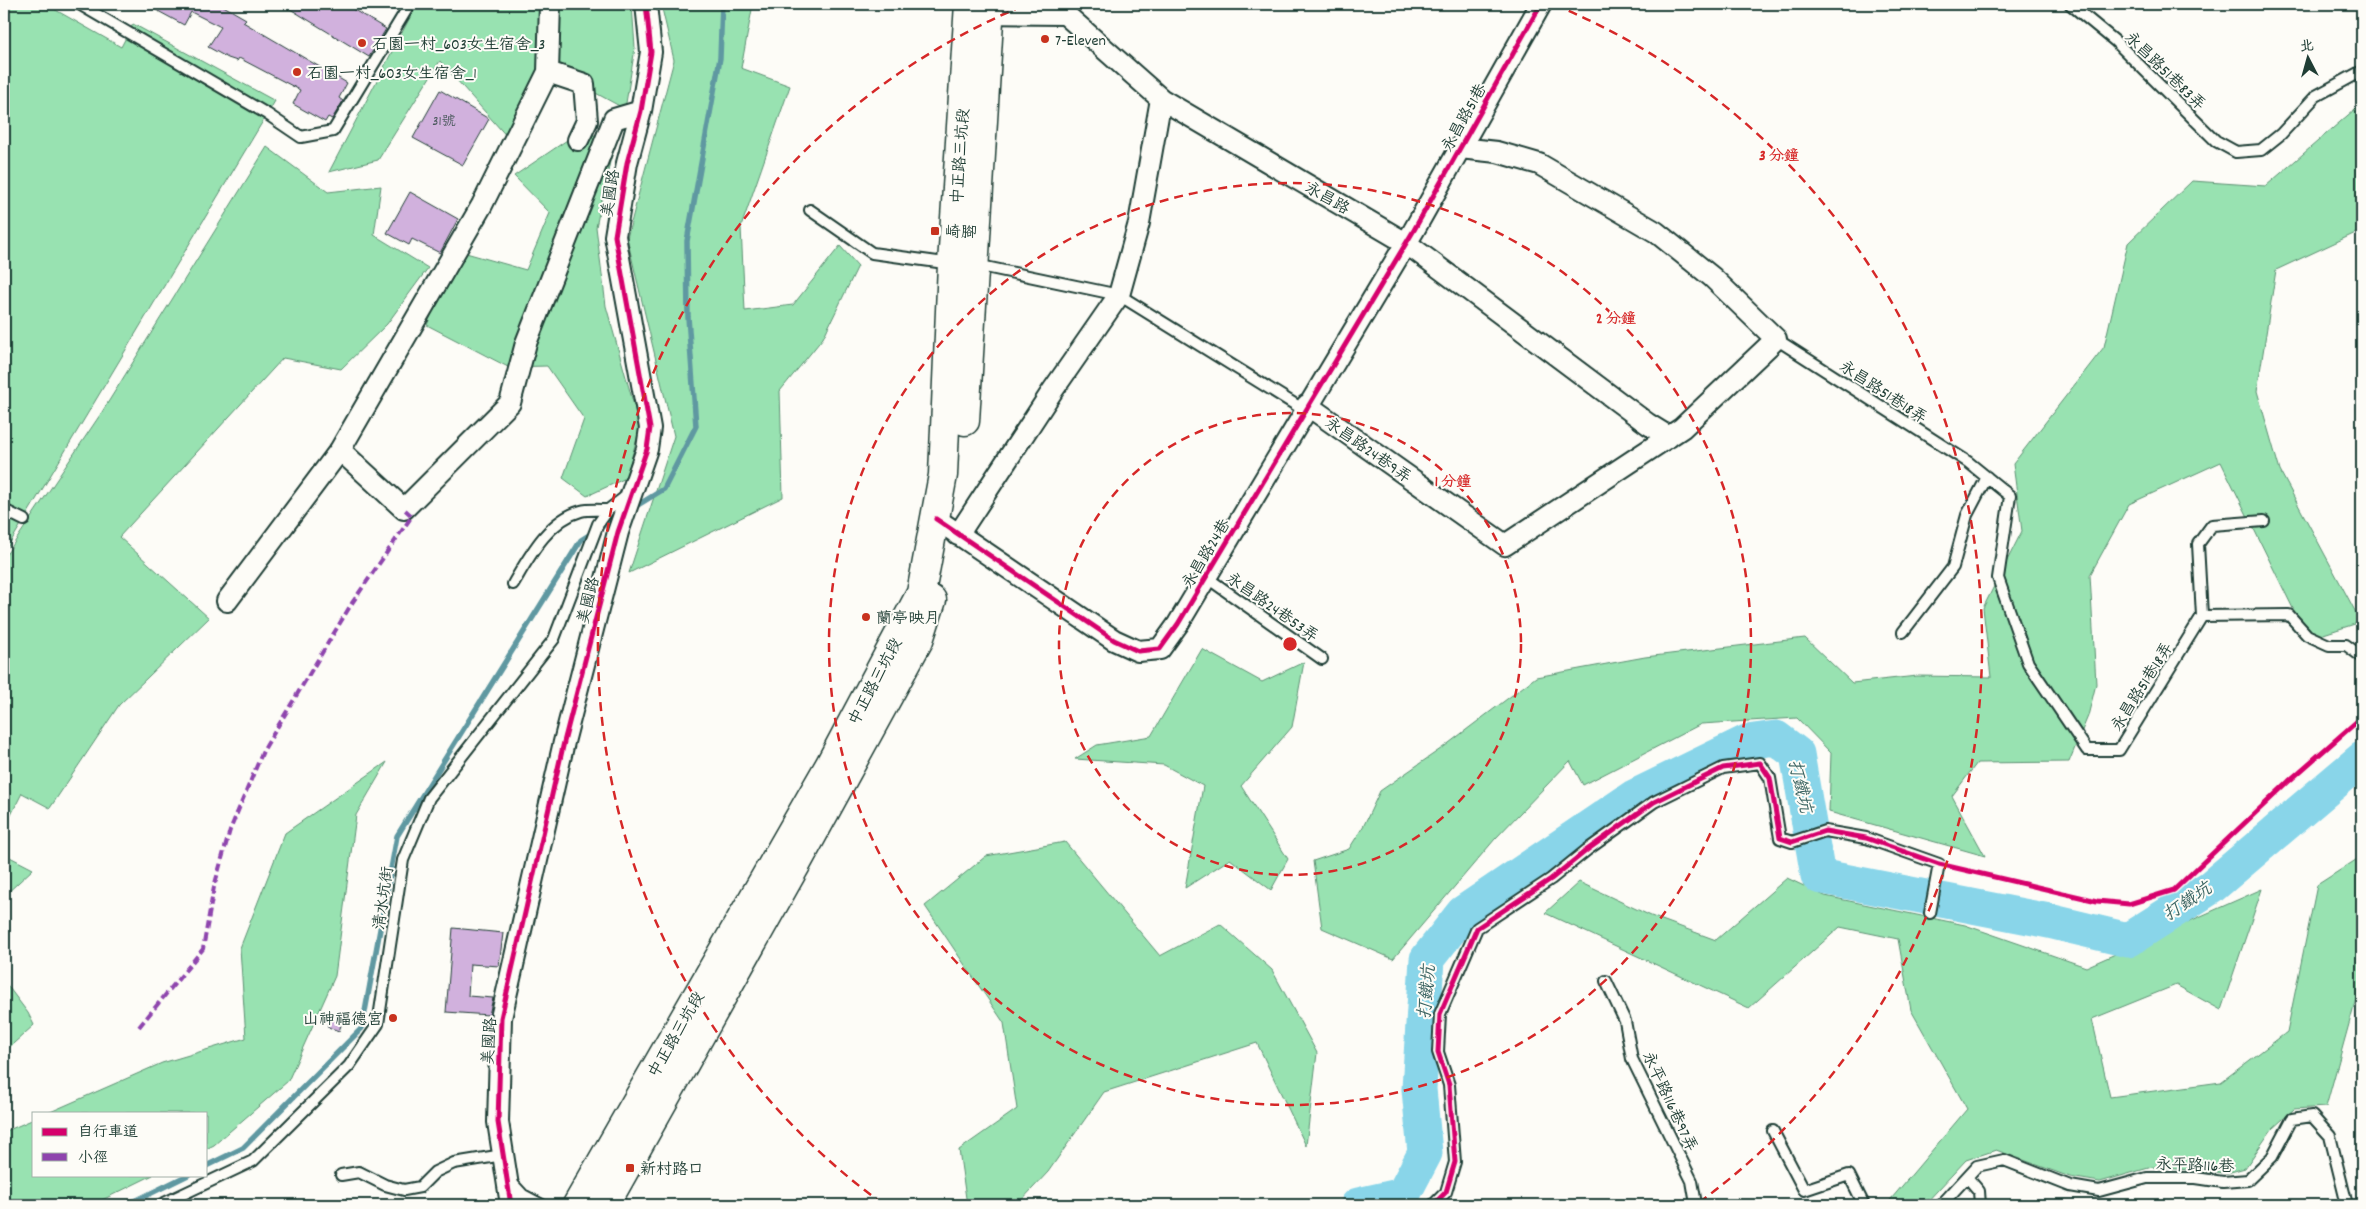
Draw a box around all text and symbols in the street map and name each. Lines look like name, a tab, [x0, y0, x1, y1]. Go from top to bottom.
street label: 永昌路51巷83弄	[2119, 27, 2210, 116]
place label: 7-Eleven	[1055, 30, 1106, 53]
north arrow	[2284, 32, 2334, 82]
marker: 7-Eleven	[1039, 33, 1051, 45]
place label: 石園一村_603女生宿舍_3	[372, 34, 545, 57]
text: 北	[2299, 36, 2315, 58]
marker: 石園一村_603女生宿舍_3	[356, 37, 368, 49]
place label: 石園一村_603女生宿舍_1	[307, 63, 477, 86]
marker: 石園一村_603女生宿舍_1	[291, 66, 303, 78]
street label: 永昌路51巷	[1437, 80, 1493, 157]
street label: 中正路三坑段	[947, 107, 976, 205]
house number: 31號	[432, 112, 456, 132]
text: 3 分鐘	[1759, 146, 1799, 168]
street label: 美國路	[596, 168, 627, 219]
street label: 永昌路	[1300, 177, 1353, 221]
place label: 崎腳	[945, 222, 977, 245]
marker: 崎腳	[929, 225, 941, 237]
text: 2 分鐘	[1596, 309, 1636, 331]
street label: 永昌路51巷18弄	[1834, 356, 1931, 430]
street label: 永昌路24巷9弄	[1320, 413, 1416, 489]
text: 1 分鐘	[1435, 472, 1471, 494]
street label: 永昌路24巷	[1177, 515, 1237, 593]
street label: 永昌路24巷53弄	[1221, 568, 1322, 648]
street label: 美國路	[572, 575, 606, 627]
place label: 蘭亭映月	[876, 608, 940, 631]
marker: 蘭亭映月	[860, 611, 872, 623]
street label: 中正路三坑段	[844, 634, 909, 730]
centre of rings	[1281, 635, 1299, 653]
street label: 永昌路51巷18弄	[2107, 638, 2180, 736]
water label: 打鐵坑	[1780, 757, 1817, 818]
street label: 清水坑街	[369, 865, 400, 932]
water label: 打鐵坑	[2159, 876, 2219, 929]
water label: 打鐵坑	[1414, 962, 1443, 1020]
street label: 中正路三坑段	[643, 988, 711, 1083]
place label: 山神福德宮	[303, 1009, 383, 1032]
marker: 山神福德宮	[387, 1012, 399, 1024]
street label: 美國路	[477, 1016, 504, 1066]
street label: 永平路116巷97弄	[1635, 1048, 1702, 1156]
legend	[32, 1112, 208, 1176]
text: 自行車道	[78, 1122, 138, 1144]
text: 小徑	[78, 1148, 108, 1170]
street label: 永平路116巷	[2155, 1154, 2235, 1179]
place label: 新村路口	[640, 1159, 704, 1182]
marker: 新村路口	[624, 1162, 636, 1174]

